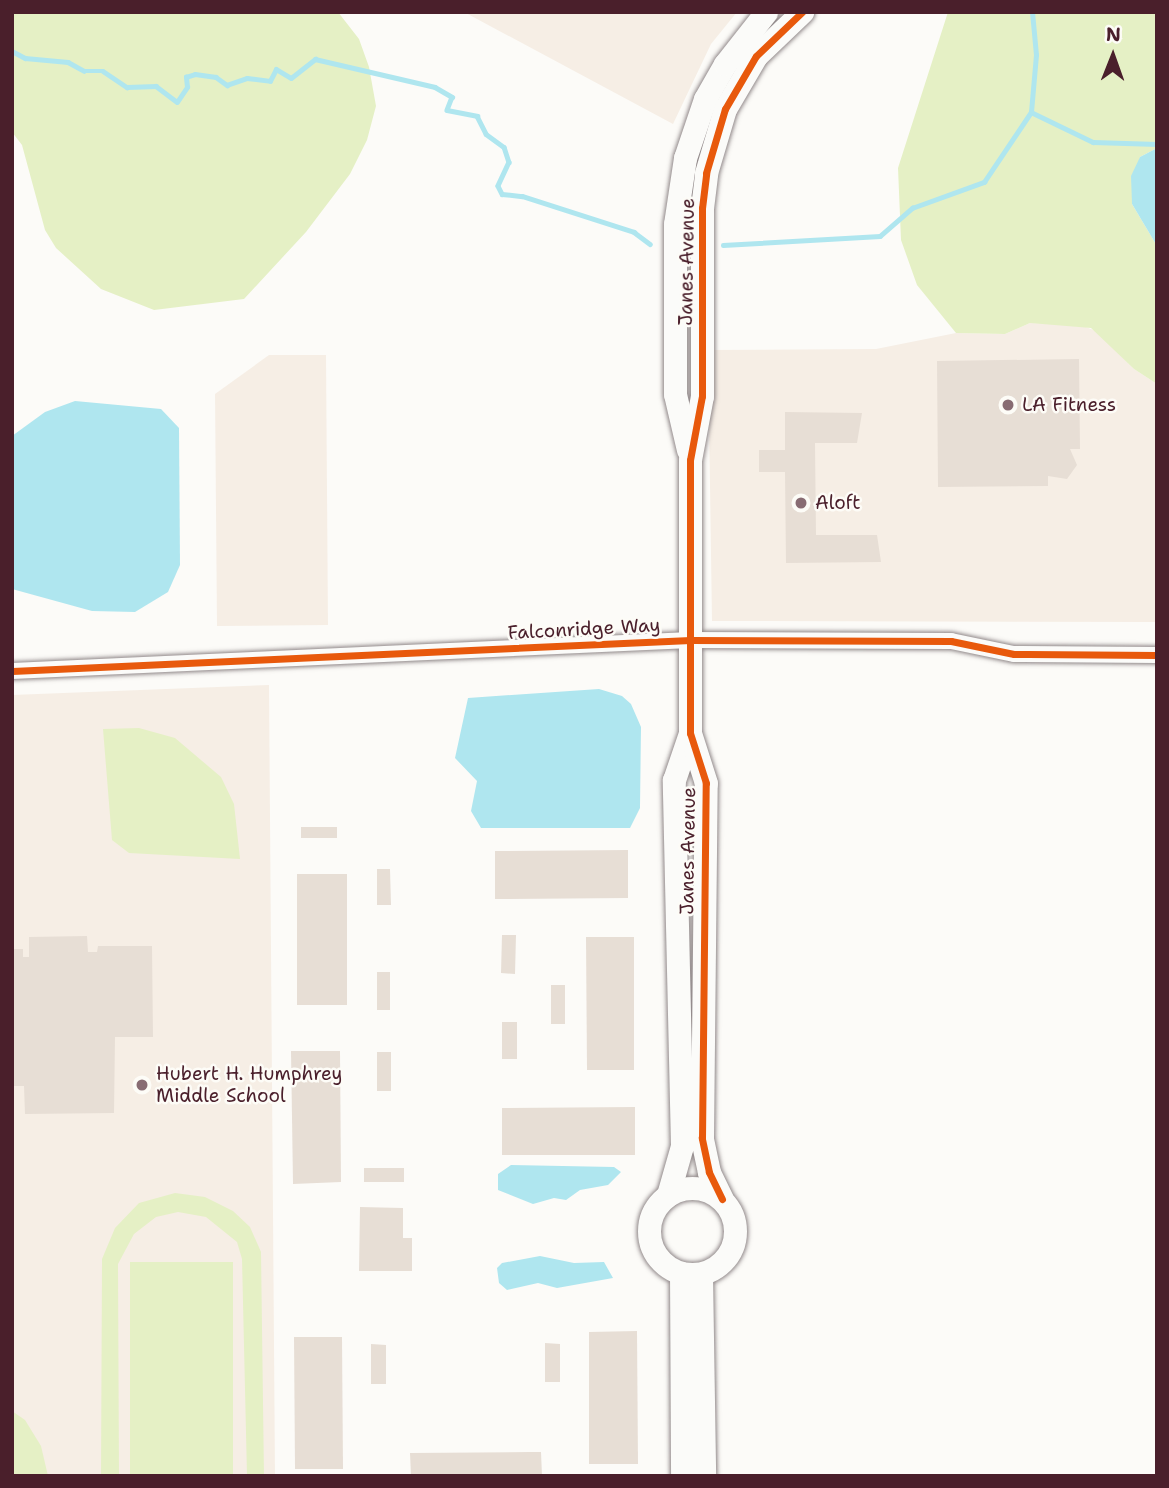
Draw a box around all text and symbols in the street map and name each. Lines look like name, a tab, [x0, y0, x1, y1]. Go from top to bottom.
north arrow	[1078, 21, 1148, 91]
text: N	[1106, 22, 1121, 47]
street label: Janes Avenue	[674, 198, 700, 326]
place label: LA Fitness	[1022, 394, 1116, 416]
marker: LA Fitness	[1000, 397, 1016, 413]
place label: Aloft	[815, 492, 861, 514]
marker: Aloft	[793, 495, 809, 511]
street label: Falconridge Way	[507, 614, 661, 644]
street label: Janes Avenue	[675, 787, 701, 915]
place label: Hubert H. Humphrey Middle School	[156, 1063, 342, 1107]
marker: Hubert H. Humphrey Middle School	[134, 1077, 150, 1093]

